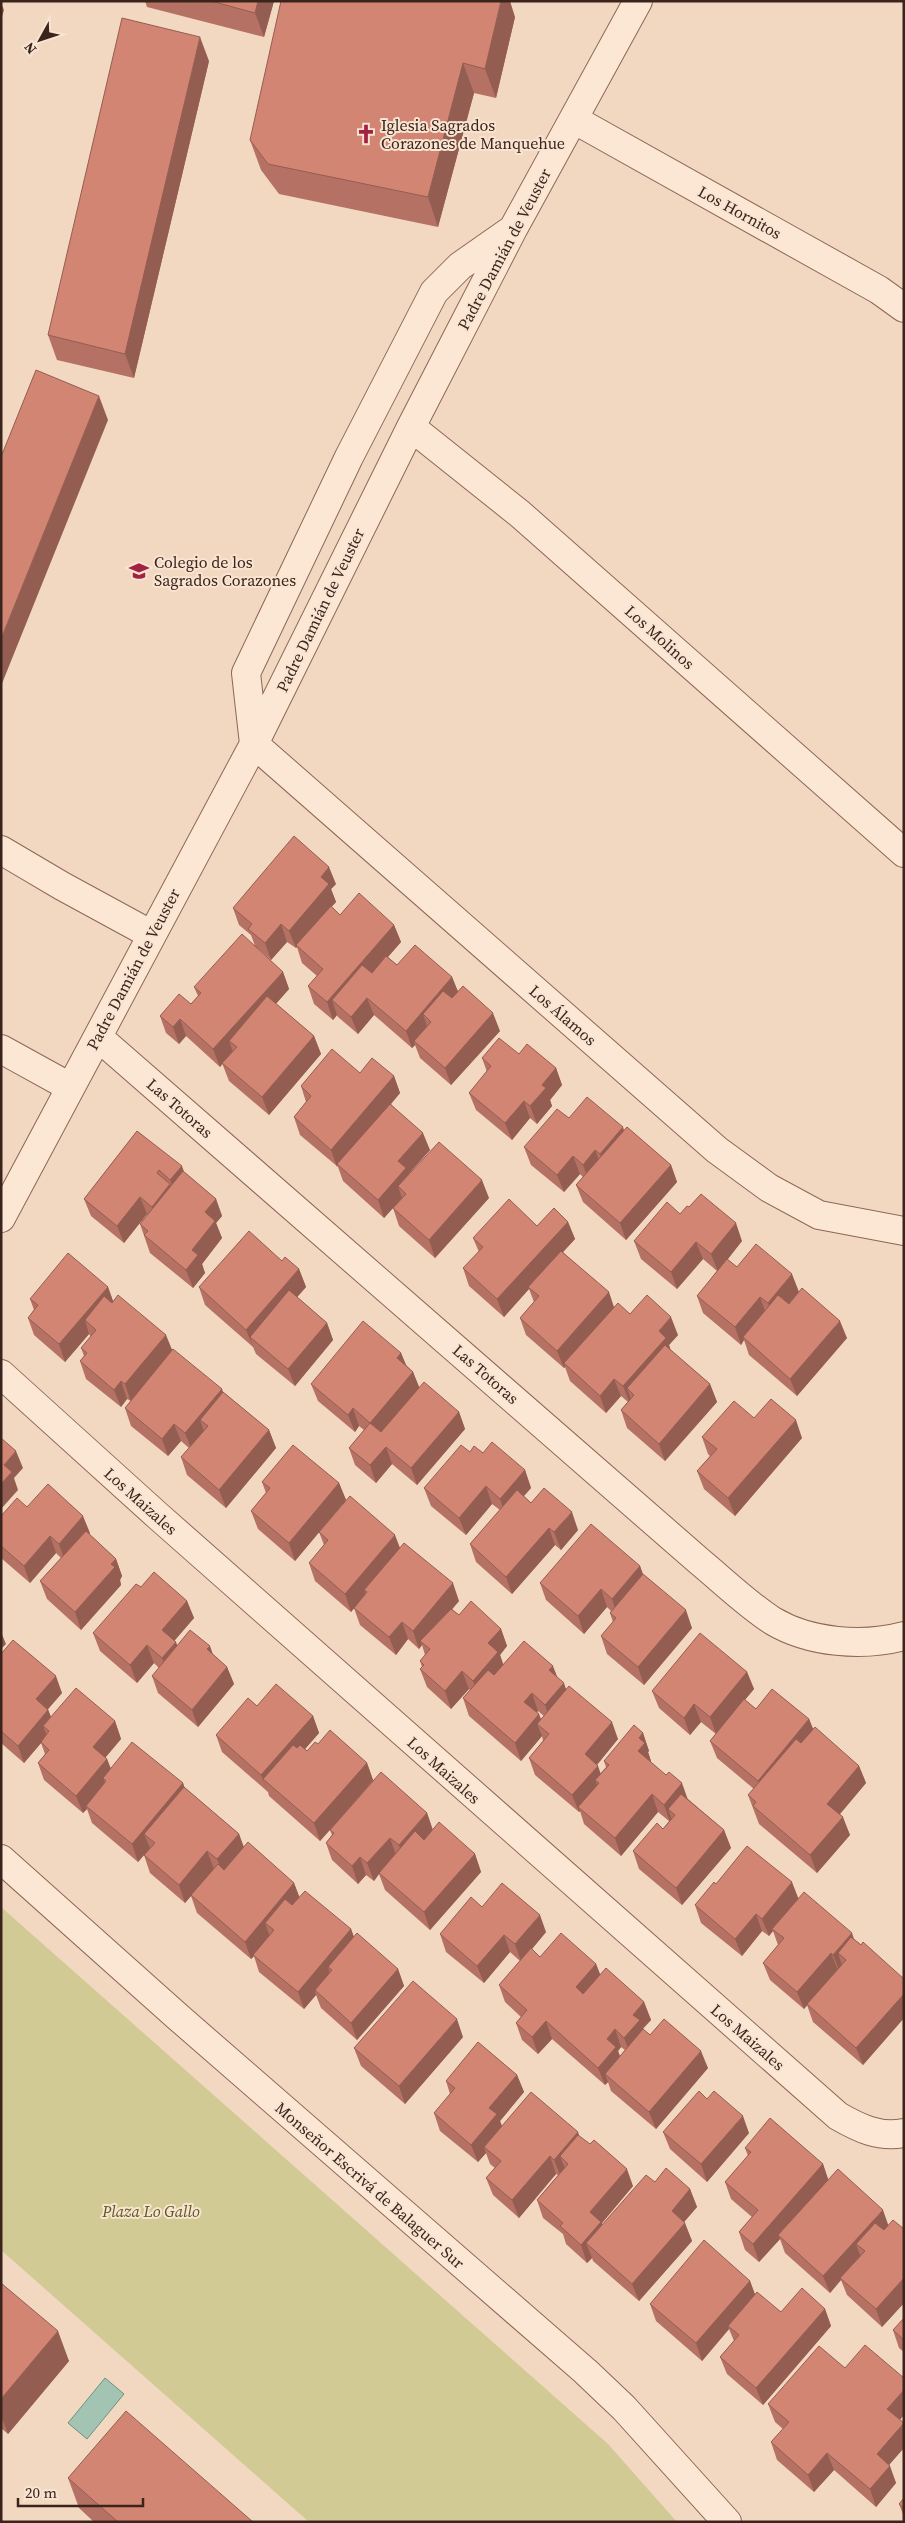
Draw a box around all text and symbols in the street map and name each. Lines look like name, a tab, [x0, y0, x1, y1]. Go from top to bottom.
north arrow	[15, 15, 65, 65]
text: N	[19, 38, 41, 59]
place label: Iglesia Sagrados Corazones de Manquehue	[381, 114, 565, 154]
church icon: Iglesia Sagrados Corazones de Manquehue	[355, 123, 377, 145]
street label: Padre Damián de Veuster	[452, 164, 556, 334]
street label: Los Hornitos	[694, 180, 786, 244]
street label: Padre Damián de Veuster	[271, 524, 369, 696]
place label: Colegio de los Sagrados Corazones	[154, 551, 296, 591]
school or university icon: Colegio de los Sagrados Corazones	[128, 560, 150, 582]
street label: Los Molinos	[620, 600, 700, 674]
street label: Padre Damián de Veuster	[81, 884, 185, 1054]
street label: Los Álamos	[525, 980, 601, 1050]
street label: Las Totoras	[142, 1073, 218, 1143]
street label: Las Totoras	[448, 1339, 524, 1409]
street label: Los Maizales	[100, 1462, 182, 1540]
street label: Los Maizales	[403, 1731, 485, 1809]
street label: Los Maizales	[706, 1999, 790, 2075]
street label: Monseñor Escrivá de Balaguer Sur	[271, 2097, 469, 2274]
park label: Plaza Lo Gallo	[101, 2200, 200, 2222]
scale bar	[18, 2476, 142, 2508]
text: 20 m	[25, 2482, 57, 2503]

